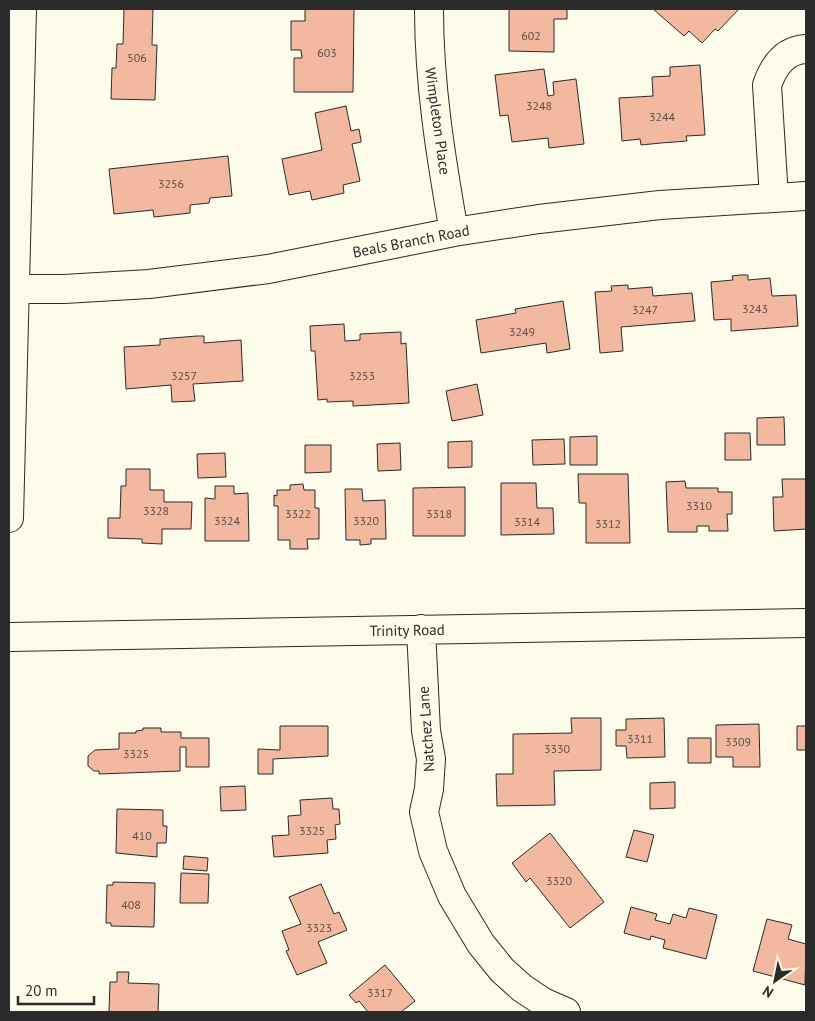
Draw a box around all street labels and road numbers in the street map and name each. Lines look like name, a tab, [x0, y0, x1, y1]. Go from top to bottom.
street label: Wimpleton Place	[421, 66, 455, 176]
street label: Beals Branch Road	[351, 220, 471, 262]
street label: Trinity Road	[369, 620, 445, 640]
street label: Natchez Lane	[414, 686, 438, 772]

